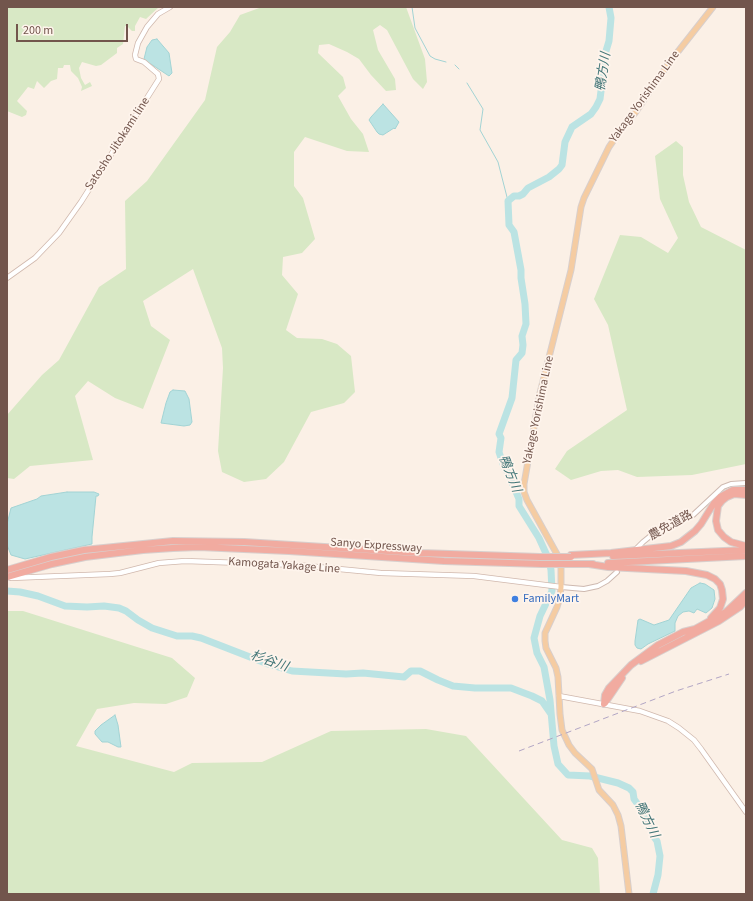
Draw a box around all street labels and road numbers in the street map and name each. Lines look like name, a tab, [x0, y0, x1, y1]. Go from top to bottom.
street label: Yakage Yorishima Line	[607, 48, 683, 146]
street label: Satosho Jitokami line	[83, 95, 153, 193]
street label: Yakage Yorishima Line	[521, 355, 557, 465]
street label: 農免道路	[647, 508, 695, 544]
street label: Sanyo Expressway	[330, 536, 422, 556]
street label: Kamogata Yakage Line	[228, 555, 340, 577]

